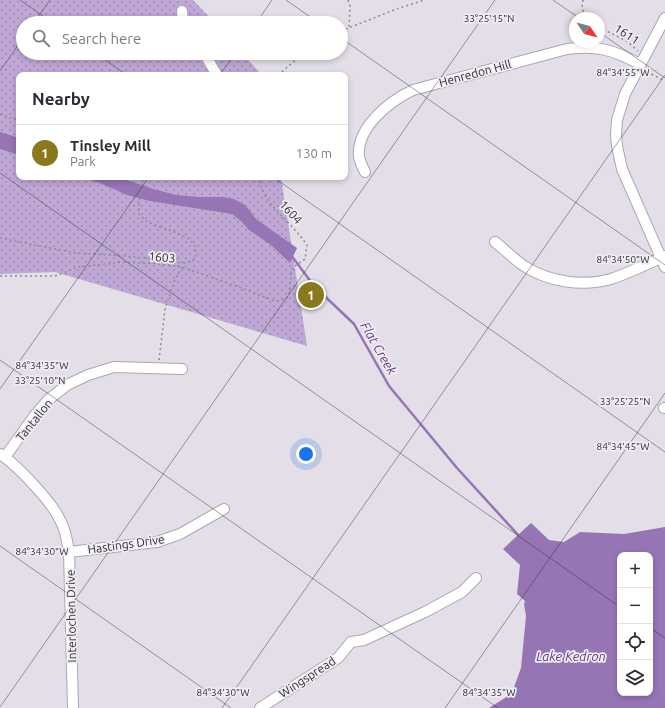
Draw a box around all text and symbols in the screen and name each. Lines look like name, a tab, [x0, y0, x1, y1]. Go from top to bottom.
north arrow	[569, 12, 605, 48]
text: 33°25'15"N	[464, 13, 514, 24]
search box	[16, 16, 348, 60]
street label: 1611	[612, 21, 642, 47]
icon: search	[30, 27, 52, 49]
text: Search here	[62, 30, 141, 47]
street label: Henredon Hill	[437, 57, 513, 89]
text: 84°34'55"W	[597, 67, 649, 78]
text: Nearby	[32, 89, 90, 108]
text: Tinsley Mill	[70, 137, 151, 154]
text: 1	[41, 146, 49, 160]
text: 130 m	[296, 146, 332, 160]
text: Park	[70, 154, 96, 168]
street label: 1604	[277, 198, 305, 227]
street label: 1603	[148, 249, 176, 265]
text: 84°34'50"W	[597, 254, 649, 265]
pin: 1	[298, 280, 324, 310]
water label: Flat Creek	[358, 319, 400, 377]
text: 84°34'35"W	[16, 360, 68, 371]
text: 33°25'10"N	[15, 375, 65, 386]
street label: Tantallon	[13, 396, 55, 444]
text: 33°25'25"N	[600, 396, 650, 407]
text: 84°34'45"W	[597, 441, 649, 452]
your location	[296, 444, 316, 464]
street label: Hastings Drive	[87, 532, 165, 556]
text: 84°34'30"W	[16, 546, 68, 557]
map controls	[617, 552, 653, 696]
button: +	[617, 552, 653, 588]
street label: Interlochen Drive	[64, 569, 78, 663]
button: −	[617, 588, 653, 624]
button: locate	[617, 624, 653, 660]
water label: Lake Kedron	[536, 649, 606, 663]
street label: Wingspread	[276, 654, 338, 700]
button: layers	[617, 660, 653, 696]
text: 84°34'30"W	[197, 687, 249, 698]
text: 84°34'35"W	[463, 687, 515, 698]

